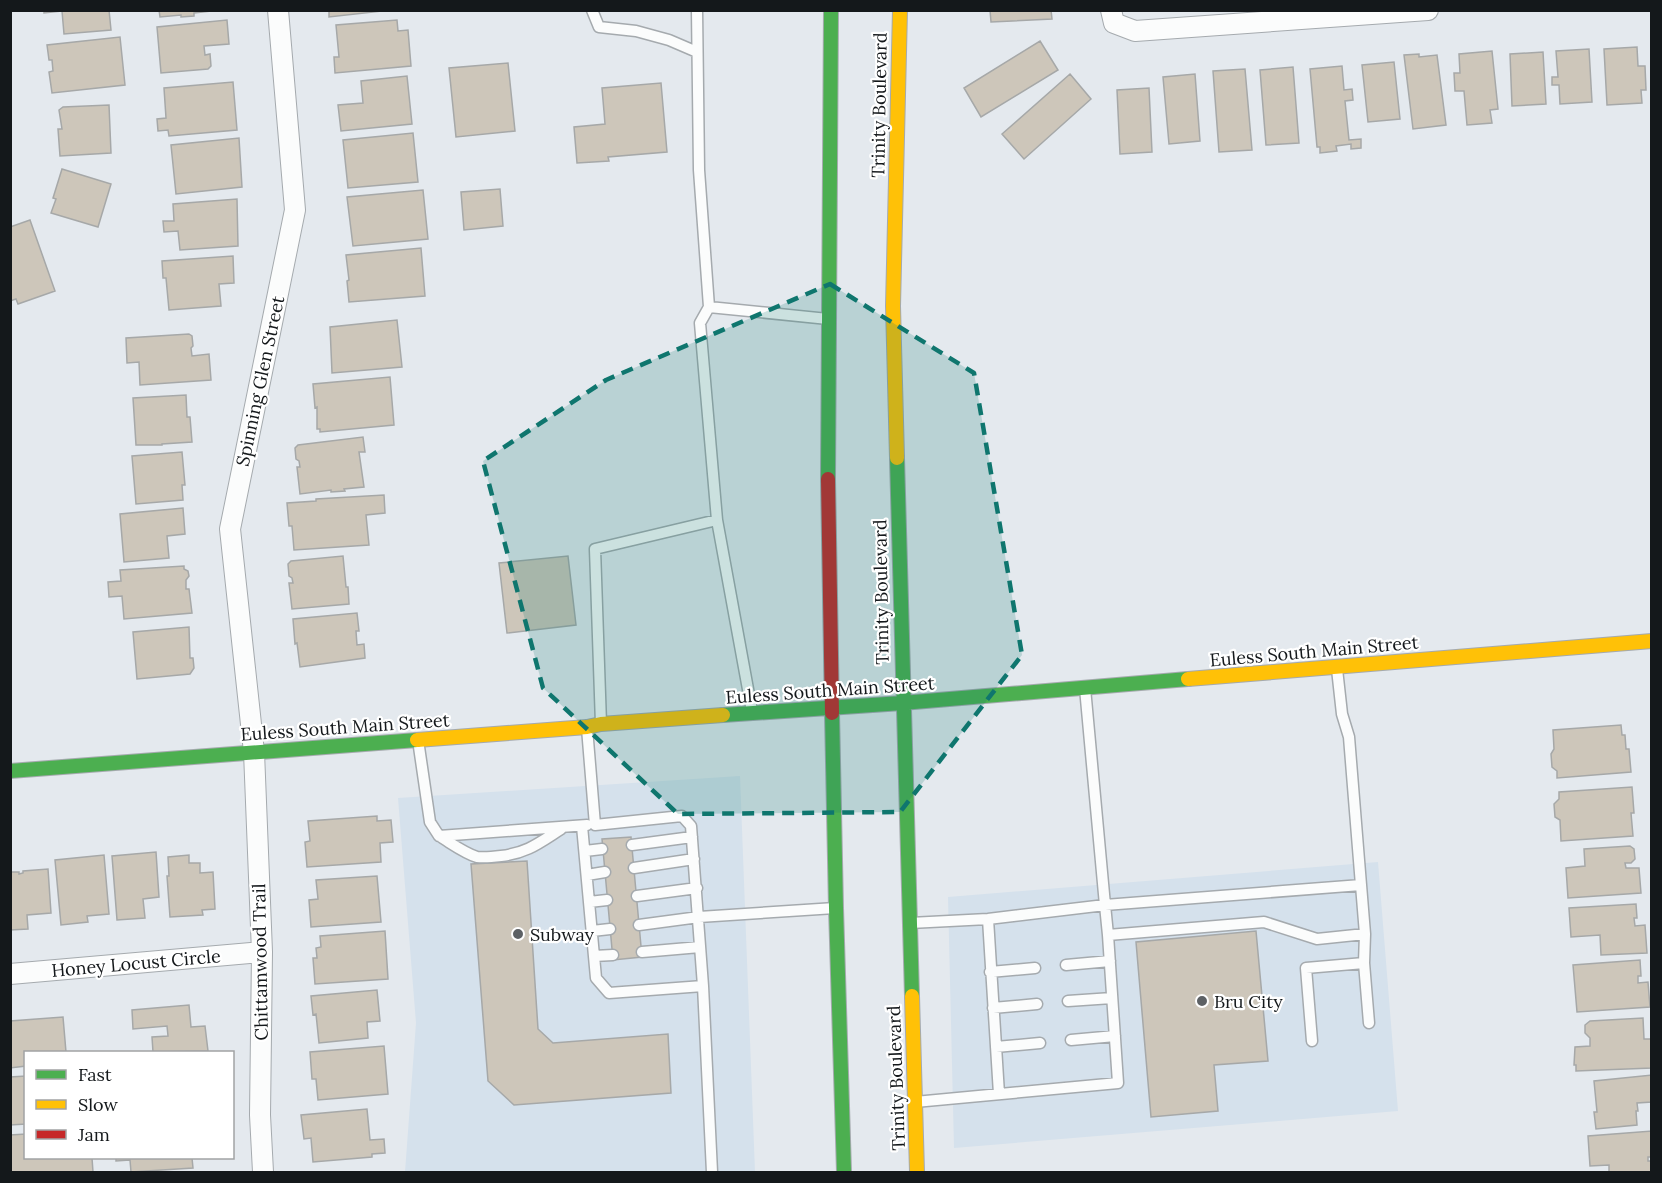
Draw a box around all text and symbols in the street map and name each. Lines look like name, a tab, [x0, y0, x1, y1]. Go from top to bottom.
street label: Trinity Boulevard	[866, 32, 892, 178]
street label: Spinning Glen Street	[231, 294, 289, 468]
street label: Trinity Boulevard	[868, 519, 894, 665]
street label: Euless South Main Street	[1209, 630, 1419, 672]
street label: Euless South Main Street	[725, 671, 935, 709]
street label: Euless South Main Street	[240, 708, 450, 746]
street label: Chittamwood Trail	[247, 883, 273, 1041]
place label: Subway	[530, 923, 595, 946]
marker: Subway	[511, 927, 525, 941]
street label: Honey Locust Circle	[50, 944, 222, 982]
place label: Bru City	[1214, 990, 1283, 1013]
marker: Bru City	[1195, 994, 1209, 1008]
street label: Trinity Boulevard	[882, 1005, 910, 1151]
legend	[24, 1051, 234, 1159]
text: Fast	[78, 1063, 112, 1086]
text: Slow	[78, 1093, 118, 1116]
text: Jam	[77, 1123, 110, 1146]

